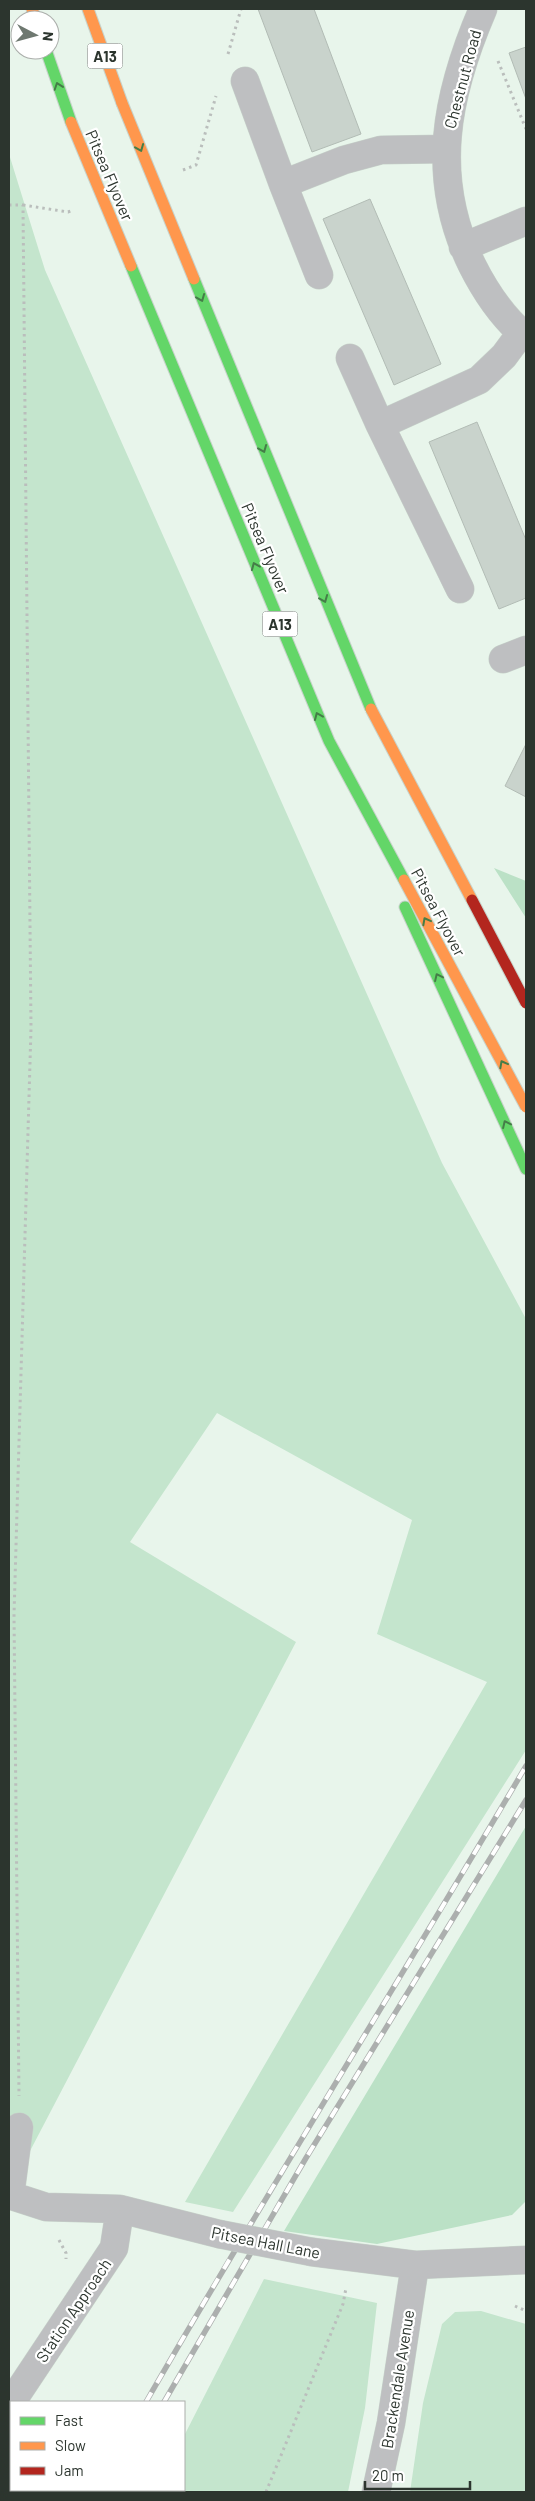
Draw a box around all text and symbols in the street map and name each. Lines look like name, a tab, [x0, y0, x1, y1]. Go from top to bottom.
north arrow	[10, 10, 60, 60]
street label: Chestnut Road	[440, 27, 484, 131]
text: N	[39, 31, 57, 42]
road number: A13	[88, 44, 122, 68]
one-way arrow	[54, 83, 64, 91]
street label: Pitsea Flyover	[82, 127, 138, 223]
one-way arrow	[134, 143, 144, 152]
one-way arrow	[196, 294, 206, 302]
one-way arrow	[257, 444, 267, 453]
street label: Pitsea Flyover	[238, 500, 294, 596]
one-way arrow	[251, 562, 262, 571]
one-way arrow	[318, 594, 329, 603]
road number: A13	[262, 612, 298, 636]
one-way arrow	[314, 712, 324, 721]
street label: Pitsea Flyover	[408, 865, 470, 959]
one-way arrow	[422, 918, 432, 927]
one-way arrow	[433, 973, 444, 982]
one-way arrow	[499, 1061, 509, 1070]
one-way arrow	[501, 1120, 512, 1129]
street label: Pitsea Hall Lane	[210, 2222, 322, 2262]
street label: Station Approach	[31, 2255, 115, 2365]
street label: Brackendale Avenue	[377, 2308, 417, 2450]
legend	[10, 2401, 185, 2491]
text: Fast	[55, 2411, 83, 2429]
text: Slow	[55, 2436, 86, 2454]
scale bar	[365, 2458, 470, 2490]
text: Jam	[55, 2461, 84, 2479]
text: 20 m	[372, 2466, 404, 2484]

